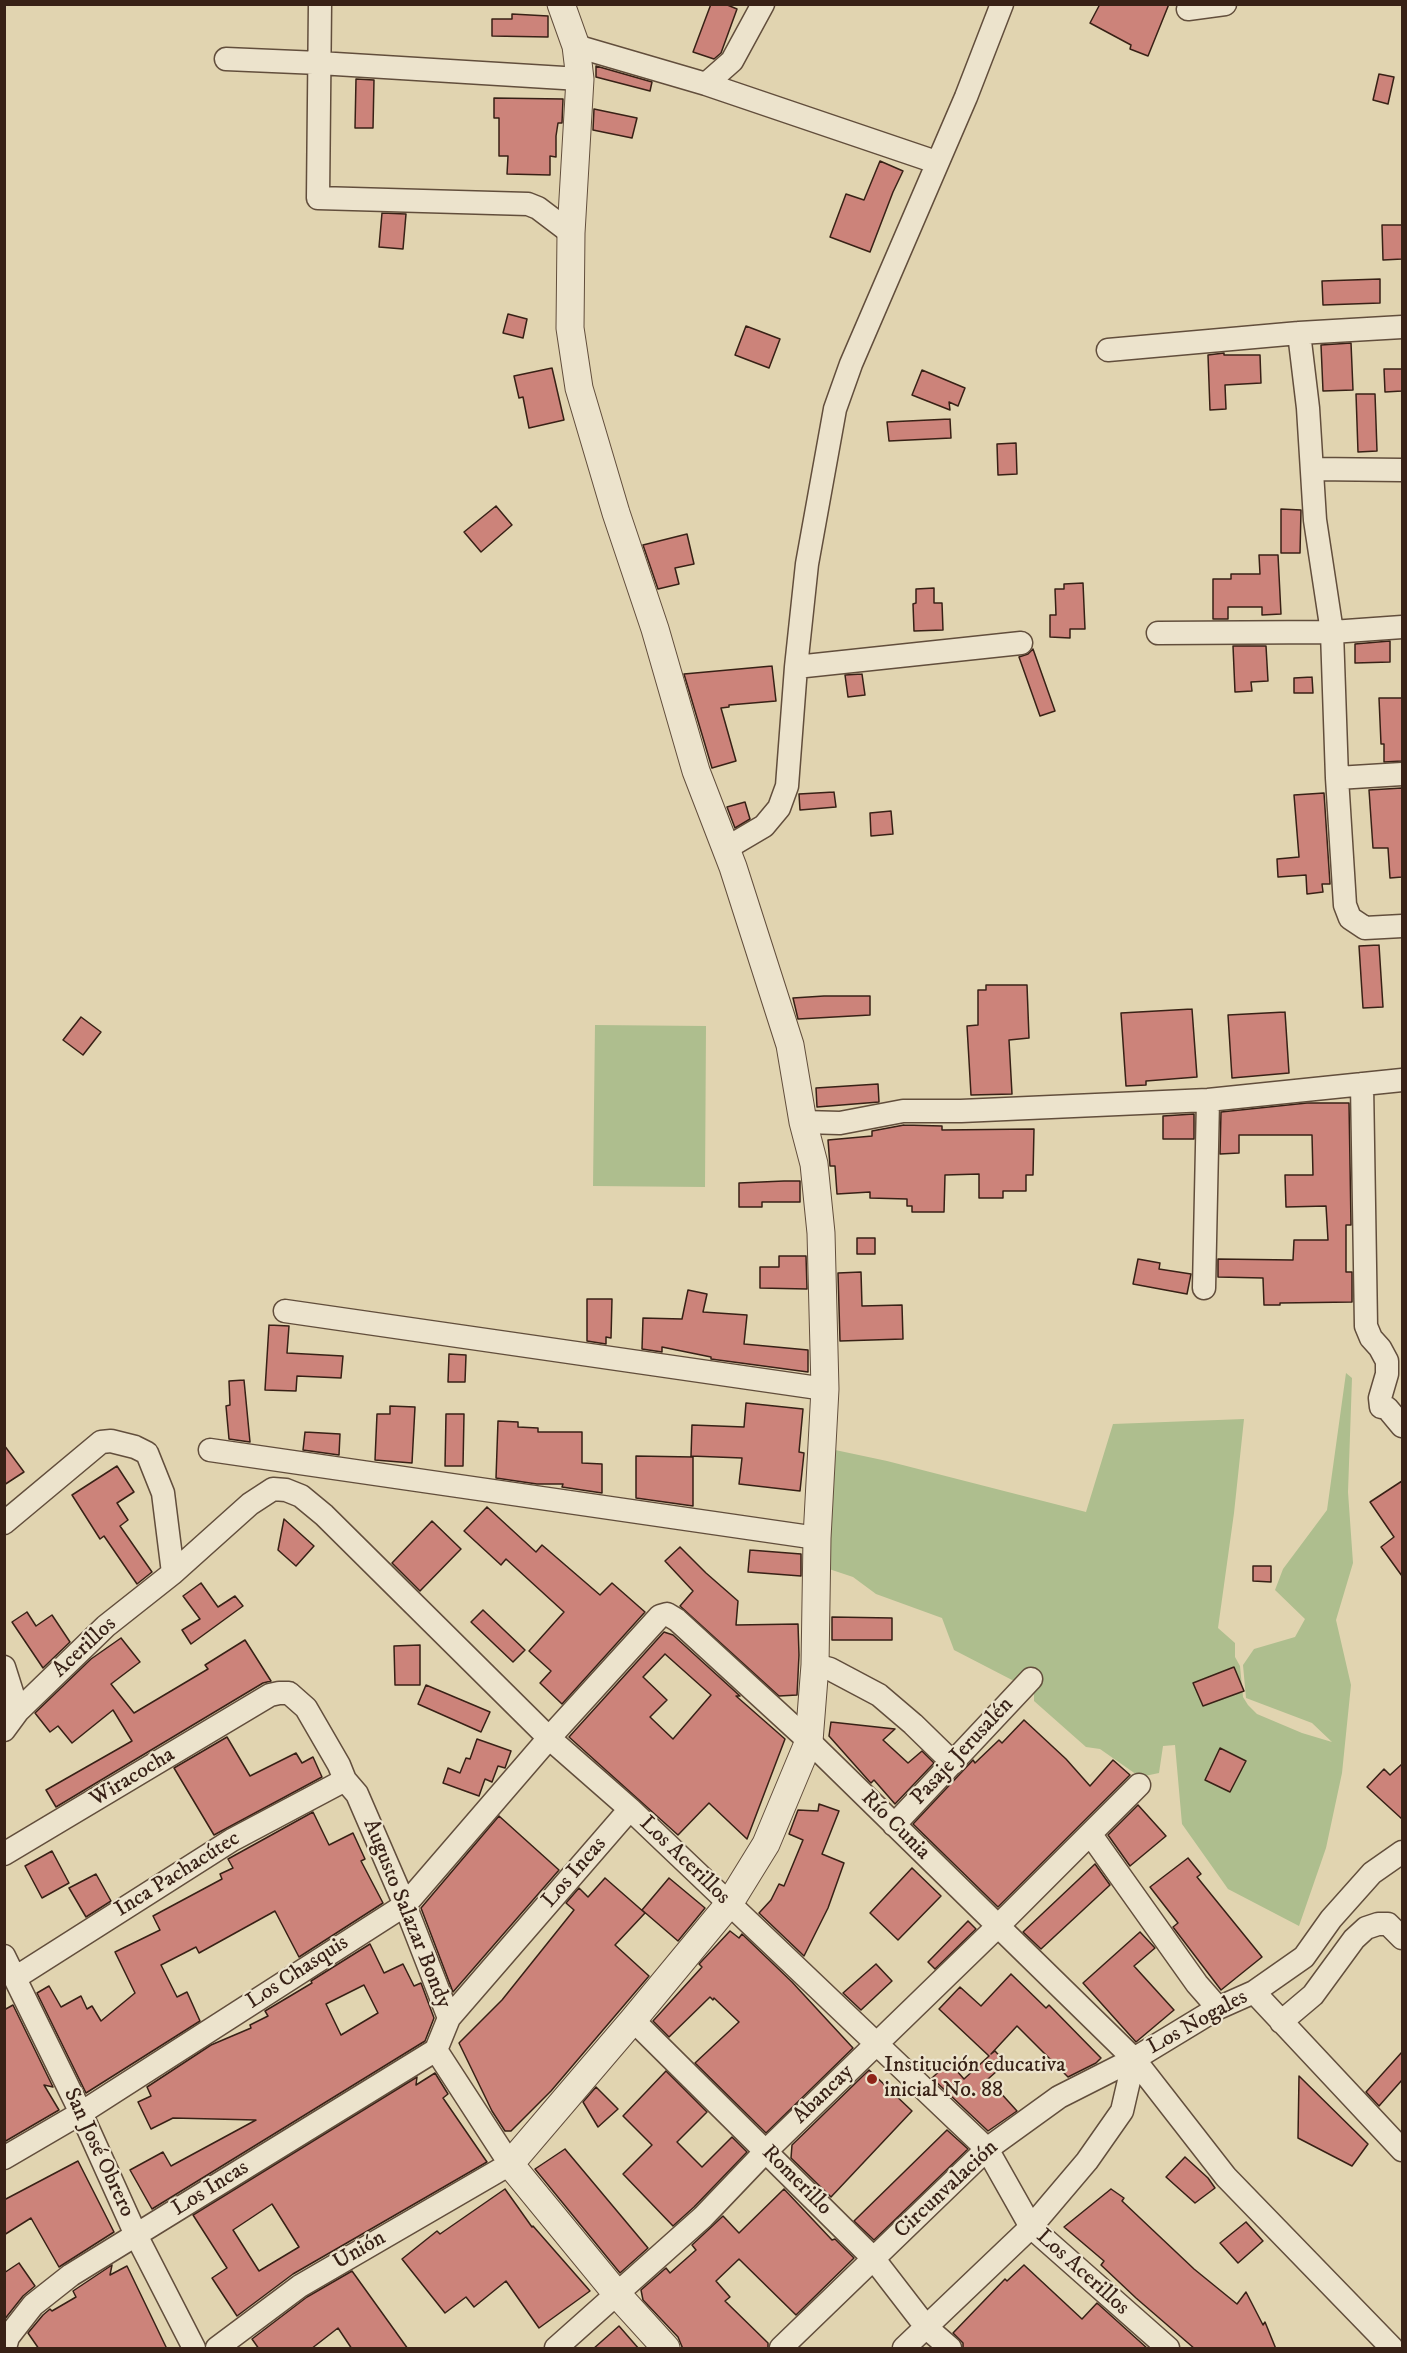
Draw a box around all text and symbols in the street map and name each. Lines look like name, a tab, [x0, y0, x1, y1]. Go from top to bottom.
street label: Acerillos	[48, 1612, 122, 1684]
street label: Pasaje Jerusalén	[906, 1693, 1020, 1811]
street label: Wiracocha	[86, 1743, 180, 1813]
street label: Río Cunia	[855, 1786, 935, 1866]
street label: Los Acerillos	[633, 1811, 735, 1911]
street label: Augusto Salazar Bondy	[356, 1816, 456, 2012]
street label: Inca Pachacútec	[111, 1826, 245, 1924]
street label: Los Incas	[537, 1832, 613, 1914]
street label: Los Chasquis	[242, 1930, 354, 2016]
street label: Los Nogales	[1144, 1985, 1252, 2061]
place label: Institución educativa inicial No. 88	[884, 2053, 1066, 2104]
street label: Abancay	[788, 2060, 860, 2130]
marker: Institución educativa inicial No. 88	[865, 2072, 879, 2086]
street label: San José Obrero	[57, 2084, 139, 2222]
street label: Circunvalación	[890, 2135, 1004, 2245]
street label: Romerillo	[755, 2140, 837, 2222]
street label: Los Incas	[168, 2155, 254, 2223]
street label: Los Acerillos	[1030, 2224, 1134, 2322]
street label: Unión	[329, 2226, 391, 2276]

